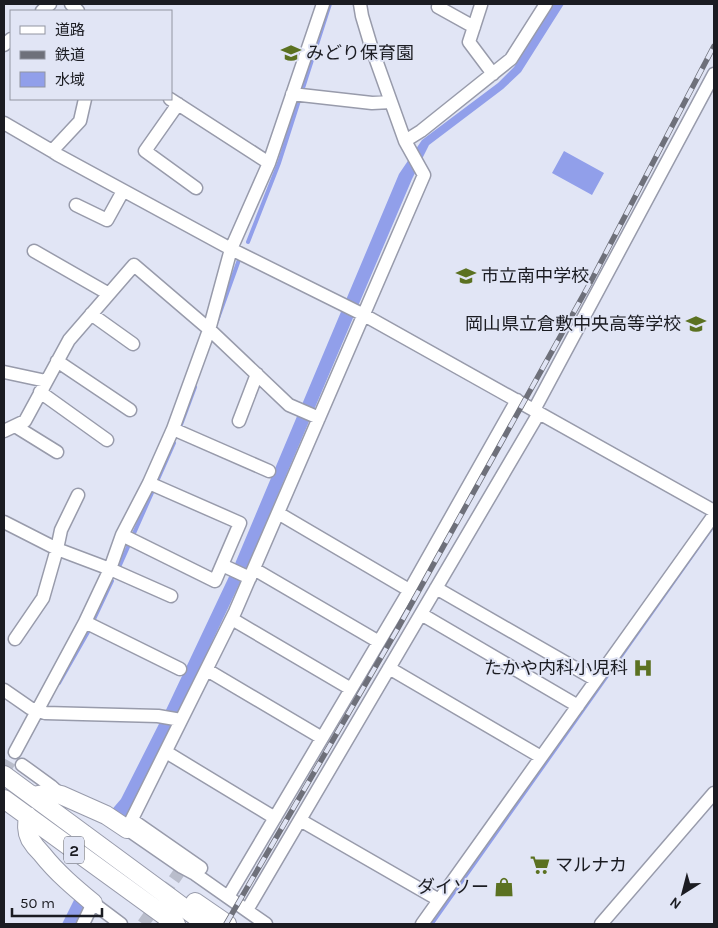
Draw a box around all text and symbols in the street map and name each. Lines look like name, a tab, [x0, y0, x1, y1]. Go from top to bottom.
legend	[10, 10, 172, 100]
text: 道路	[55, 21, 85, 39]
school or university icon: みどり保育園	[280, 42, 302, 64]
place label: みどり保育園	[306, 42, 414, 64]
text: 鉄道	[55, 46, 85, 64]
text: 水域	[55, 71, 85, 89]
school or university icon: 市立南中学校	[455, 265, 477, 287]
place label: 市立南中学校	[481, 265, 589, 287]
place label: 岡山県立倉敷中央高等学校	[465, 313, 681, 335]
school or university icon: 岡山県立倉敷中央高等学校	[685, 313, 707, 335]
place label: たかや内科小児科	[484, 657, 628, 679]
hospital icon: たかや内科小児科	[632, 657, 654, 679]
road number: 2	[64, 836, 84, 864]
supermarket icon: マルナカ	[529, 854, 551, 876]
place label: マルナカ	[555, 854, 627, 876]
north arrow	[658, 868, 708, 918]
place label: ダイソー	[417, 876, 489, 898]
shop icon: ダイソー	[493, 876, 515, 898]
scale bar	[12, 886, 102, 918]
text: N	[667, 893, 685, 913]
text: 50 m	[20, 894, 55, 912]

